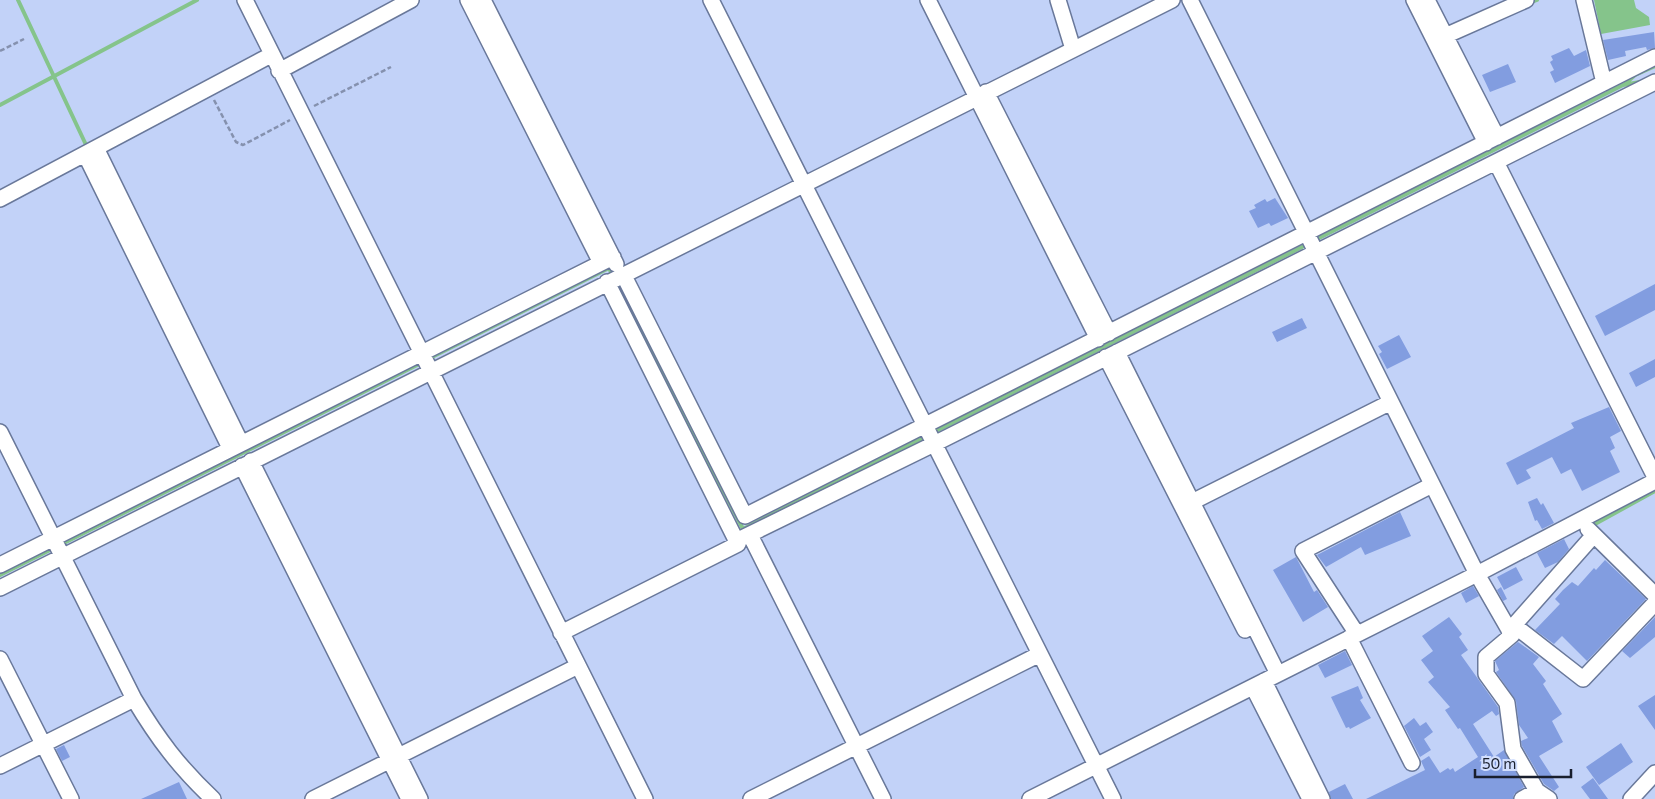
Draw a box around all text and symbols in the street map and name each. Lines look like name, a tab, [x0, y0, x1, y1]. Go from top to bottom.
scale bar	[1475, 746, 1571, 778]
text: 50 m	[1482, 754, 1516, 772]

